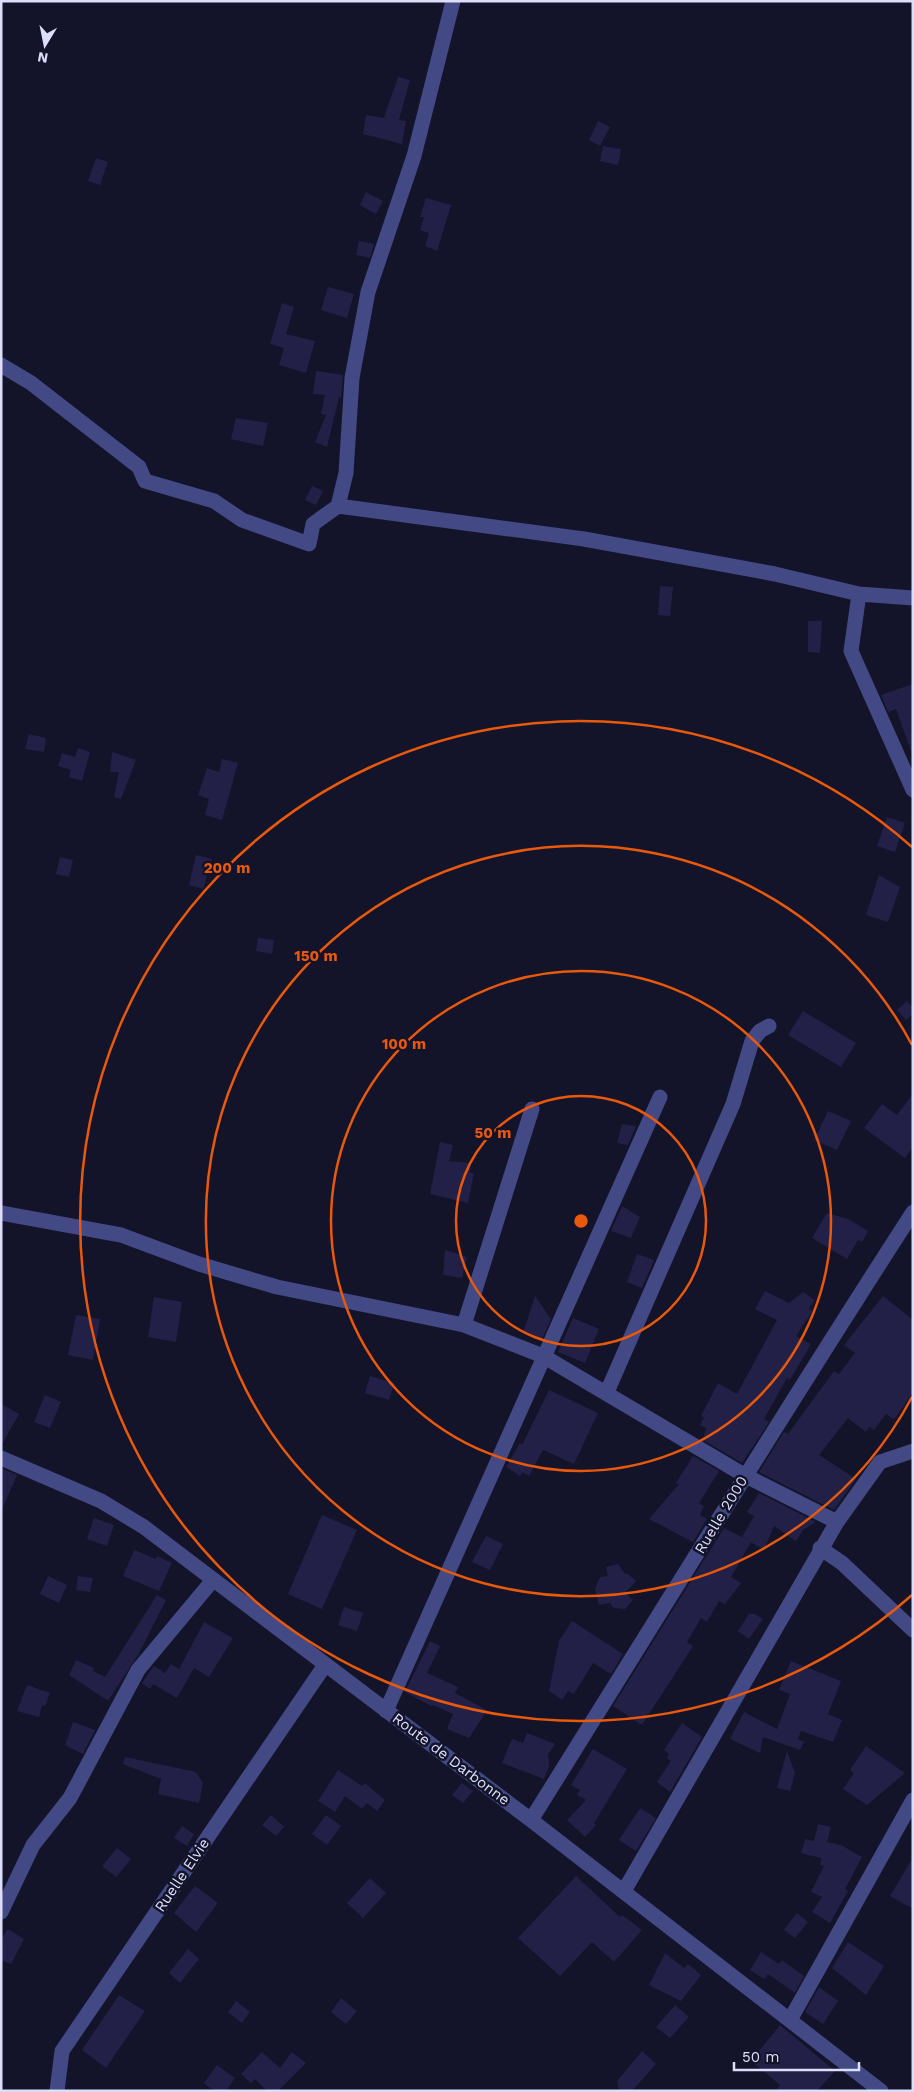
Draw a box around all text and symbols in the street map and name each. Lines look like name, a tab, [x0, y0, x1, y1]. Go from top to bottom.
north arrow	[20, 20, 70, 70]
text: N	[36, 49, 49, 67]
text: 200 m	[204, 859, 250, 877]
text: 150 m	[294, 947, 338, 965]
text: 100 m	[382, 1035, 426, 1053]
text: 50 m	[475, 1124, 511, 1142]
centre of rings	[572, 1212, 590, 1230]
street label: Ruelle 2000	[691, 1473, 751, 1557]
street label: Route de Darbonne	[389, 1709, 513, 1809]
street label: Ruelle Elvie	[151, 1835, 213, 1915]
scale bar	[734, 2040, 859, 2072]
text: 50 m	[742, 2048, 779, 2066]

